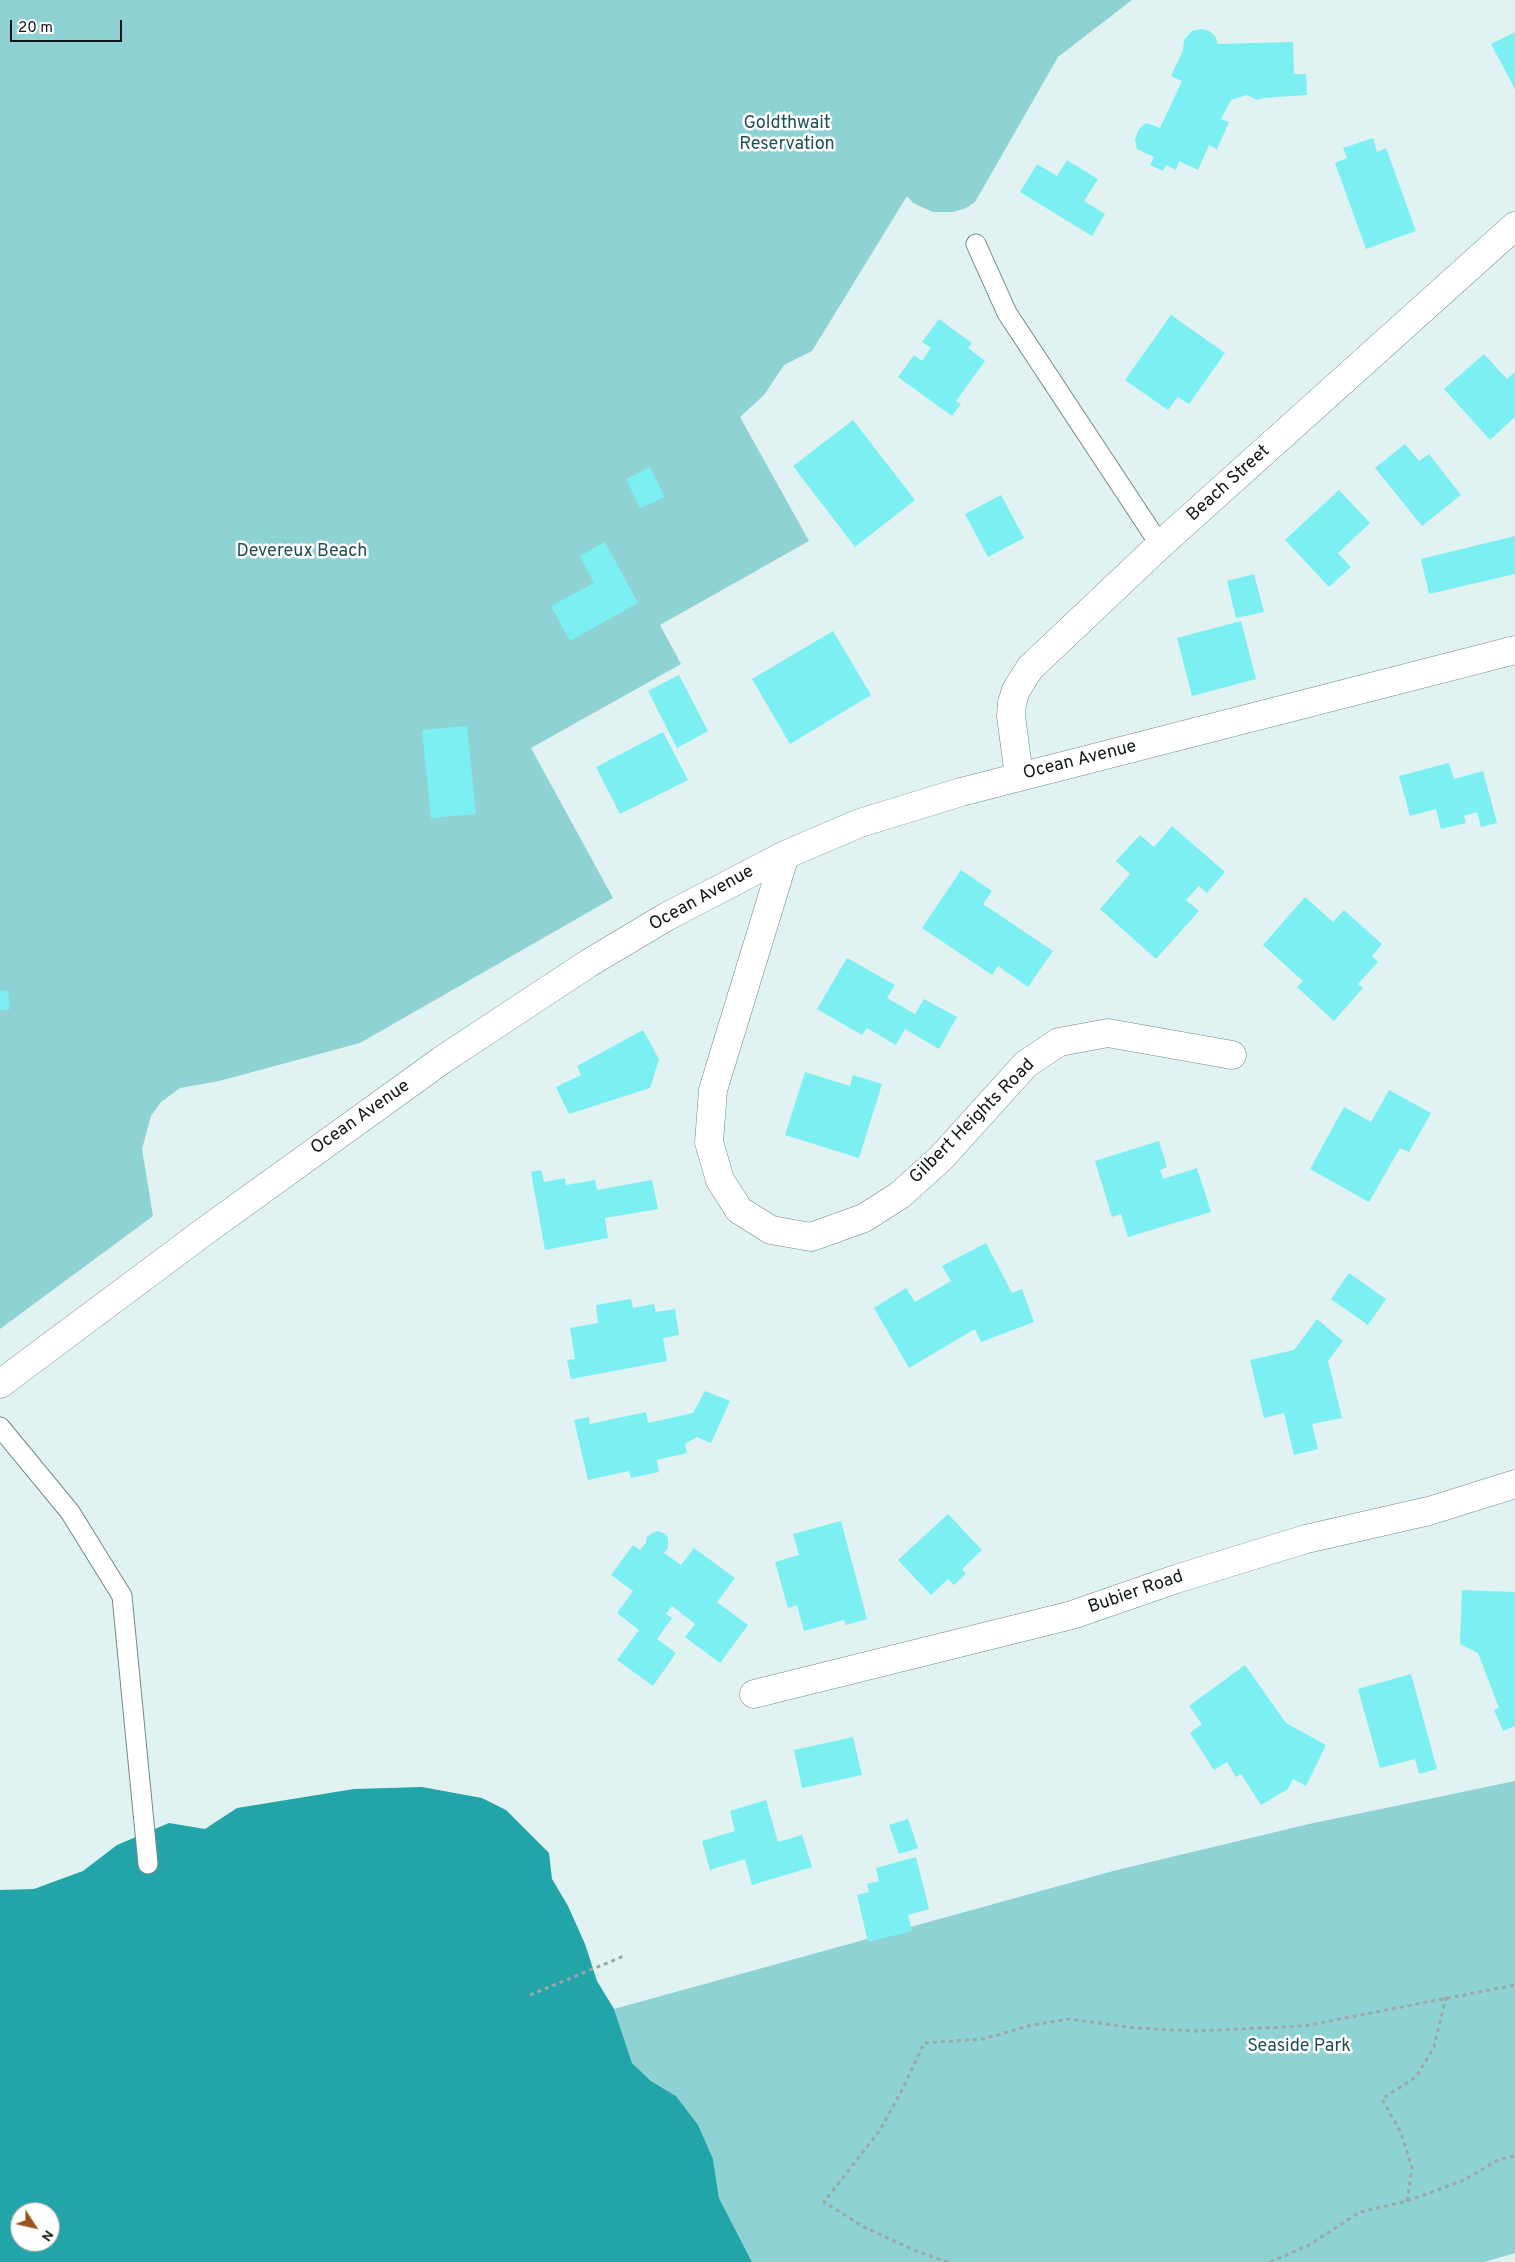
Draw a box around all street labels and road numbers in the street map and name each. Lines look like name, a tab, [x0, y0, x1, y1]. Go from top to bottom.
street label: Beach Street	[1183, 441, 1275, 527]
street label: Ocean Avenue	[1021, 736, 1139, 786]
street label: Ocean Avenue	[646, 861, 758, 937]
street label: Gilbert Heights Road	[906, 1055, 1040, 1189]
street label: Ocean Avenue	[307, 1076, 415, 1160]
street label: Bubier Road	[1085, 1567, 1187, 1619]

